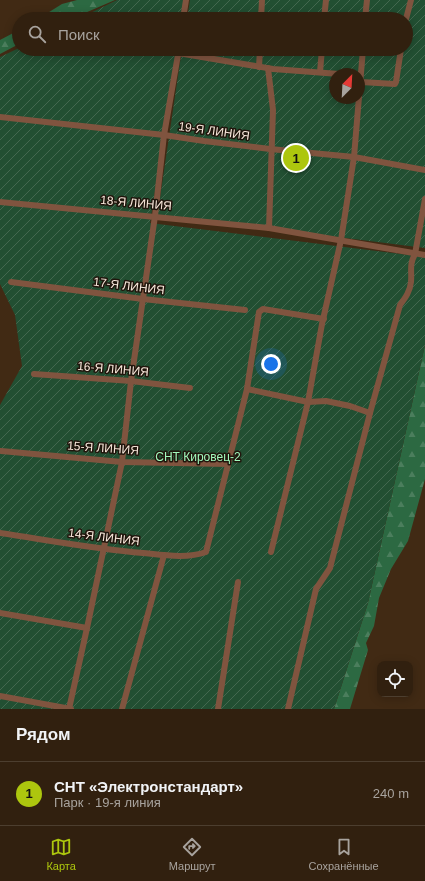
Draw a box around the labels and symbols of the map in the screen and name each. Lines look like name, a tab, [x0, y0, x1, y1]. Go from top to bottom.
north arrow	[329, 68, 365, 104]
street label: 19-Я ЛИНИЯ	[177, 119, 251, 143]
pin: 1	[283, 143, 309, 173]
street label: 18-Я ЛИНИЯ	[100, 193, 172, 213]
street label: 17-Я ЛИНИЯ	[93, 275, 165, 297]
your location	[261, 354, 281, 374]
street label: 16-Я ЛИНИЯ	[77, 359, 149, 379]
street label: 15-Я ЛИНИЯ	[67, 439, 139, 457]
park label: СНТ Кировец-2	[155, 450, 241, 464]
street label: 14-Я ЛИНИЯ	[68, 526, 140, 548]

